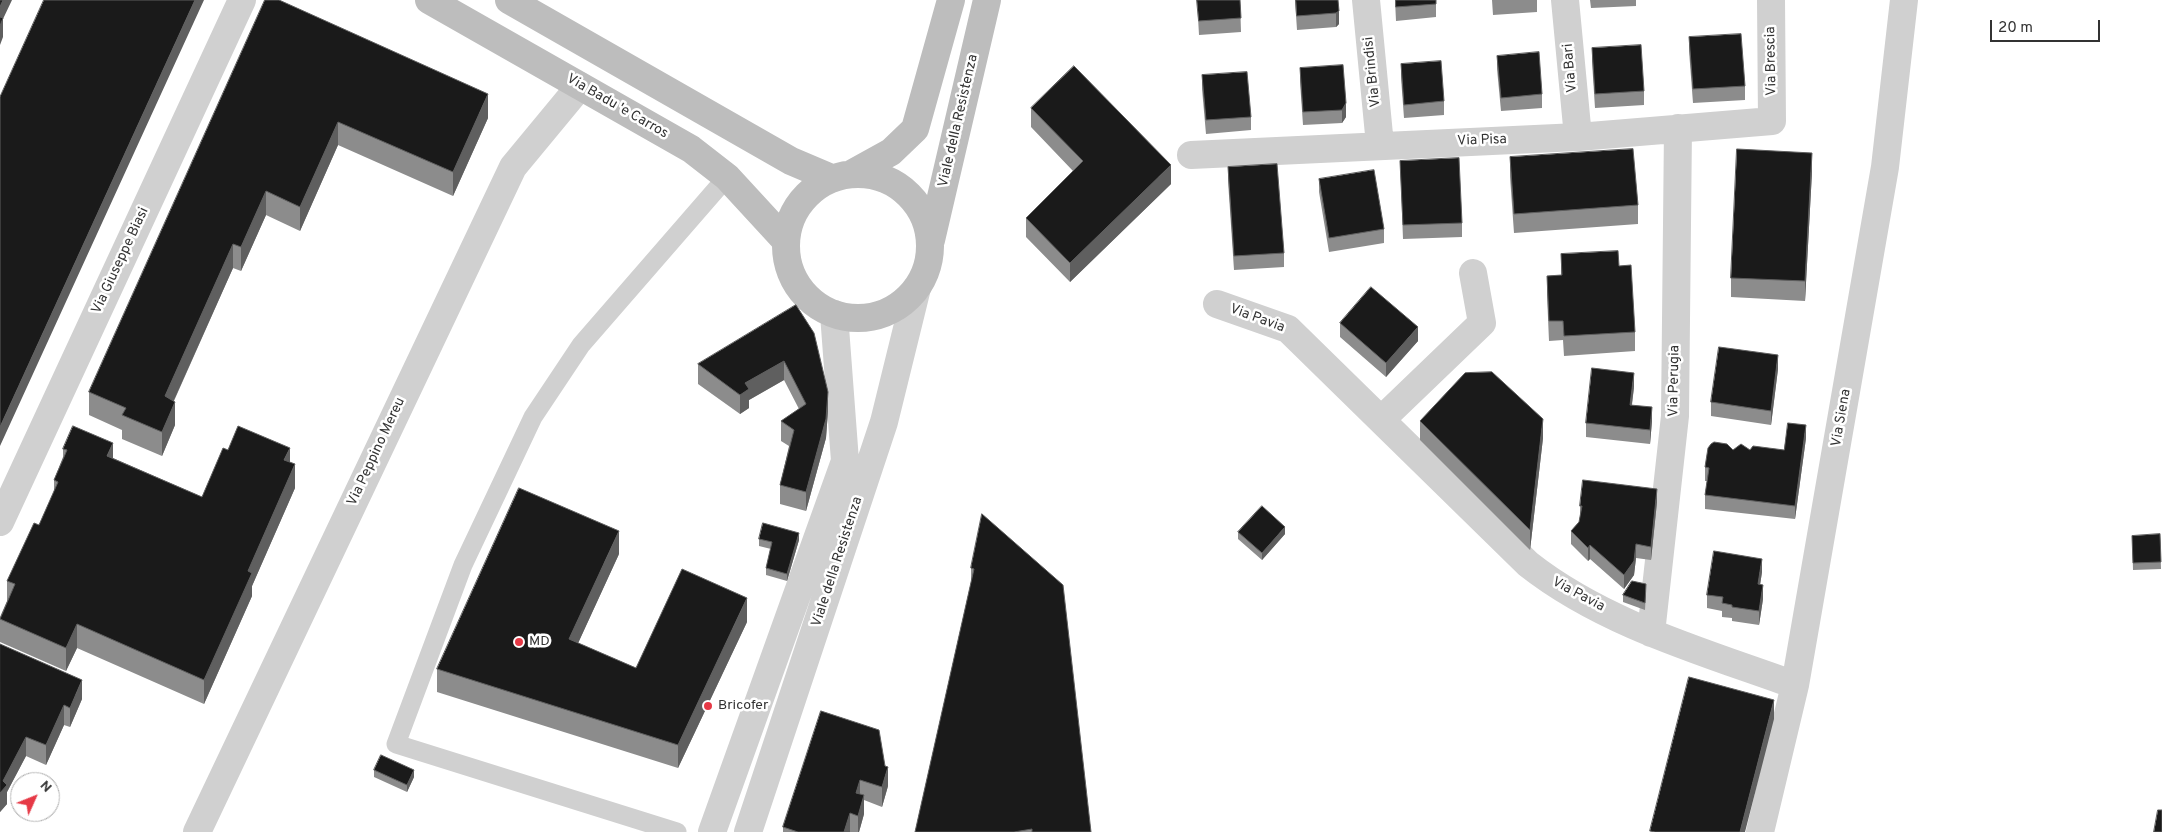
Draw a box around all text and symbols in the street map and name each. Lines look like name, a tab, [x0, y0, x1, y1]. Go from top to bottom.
scale bar	[1992, 10, 2102, 42]
text: 20 m	[1998, 19, 2033, 38]
street label: Via Brescia	[1763, 26, 1781, 96]
street label: Via Brindisi	[1361, 36, 1385, 108]
street label: Via Bari	[1560, 43, 1582, 93]
street label: Viale della Resistenza	[936, 53, 982, 189]
street label: Via Badu 'e Carros	[563, 71, 671, 143]
street label: Via Pisa	[1457, 132, 1507, 150]
street label: Via Giuseppe Biasi	[89, 205, 153, 317]
street label: Via Pavia	[1227, 301, 1287, 337]
street label: Via Perugia	[1666, 345, 1684, 417]
street label: Via Siena	[1829, 388, 1855, 448]
street label: Via Peppino Mereu	[344, 395, 410, 509]
street label: Viale della Resistenza	[809, 495, 867, 629]
street label: Via Pavia	[1549, 574, 1607, 616]
place label: MD	[529, 634, 550, 650]
marker: MD	[513, 636, 525, 648]
place label: Bricofer	[718, 698, 768, 714]
marker: Bricofer	[702, 700, 714, 712]
north arrow	[10, 772, 60, 822]
text: N	[36, 777, 55, 796]

